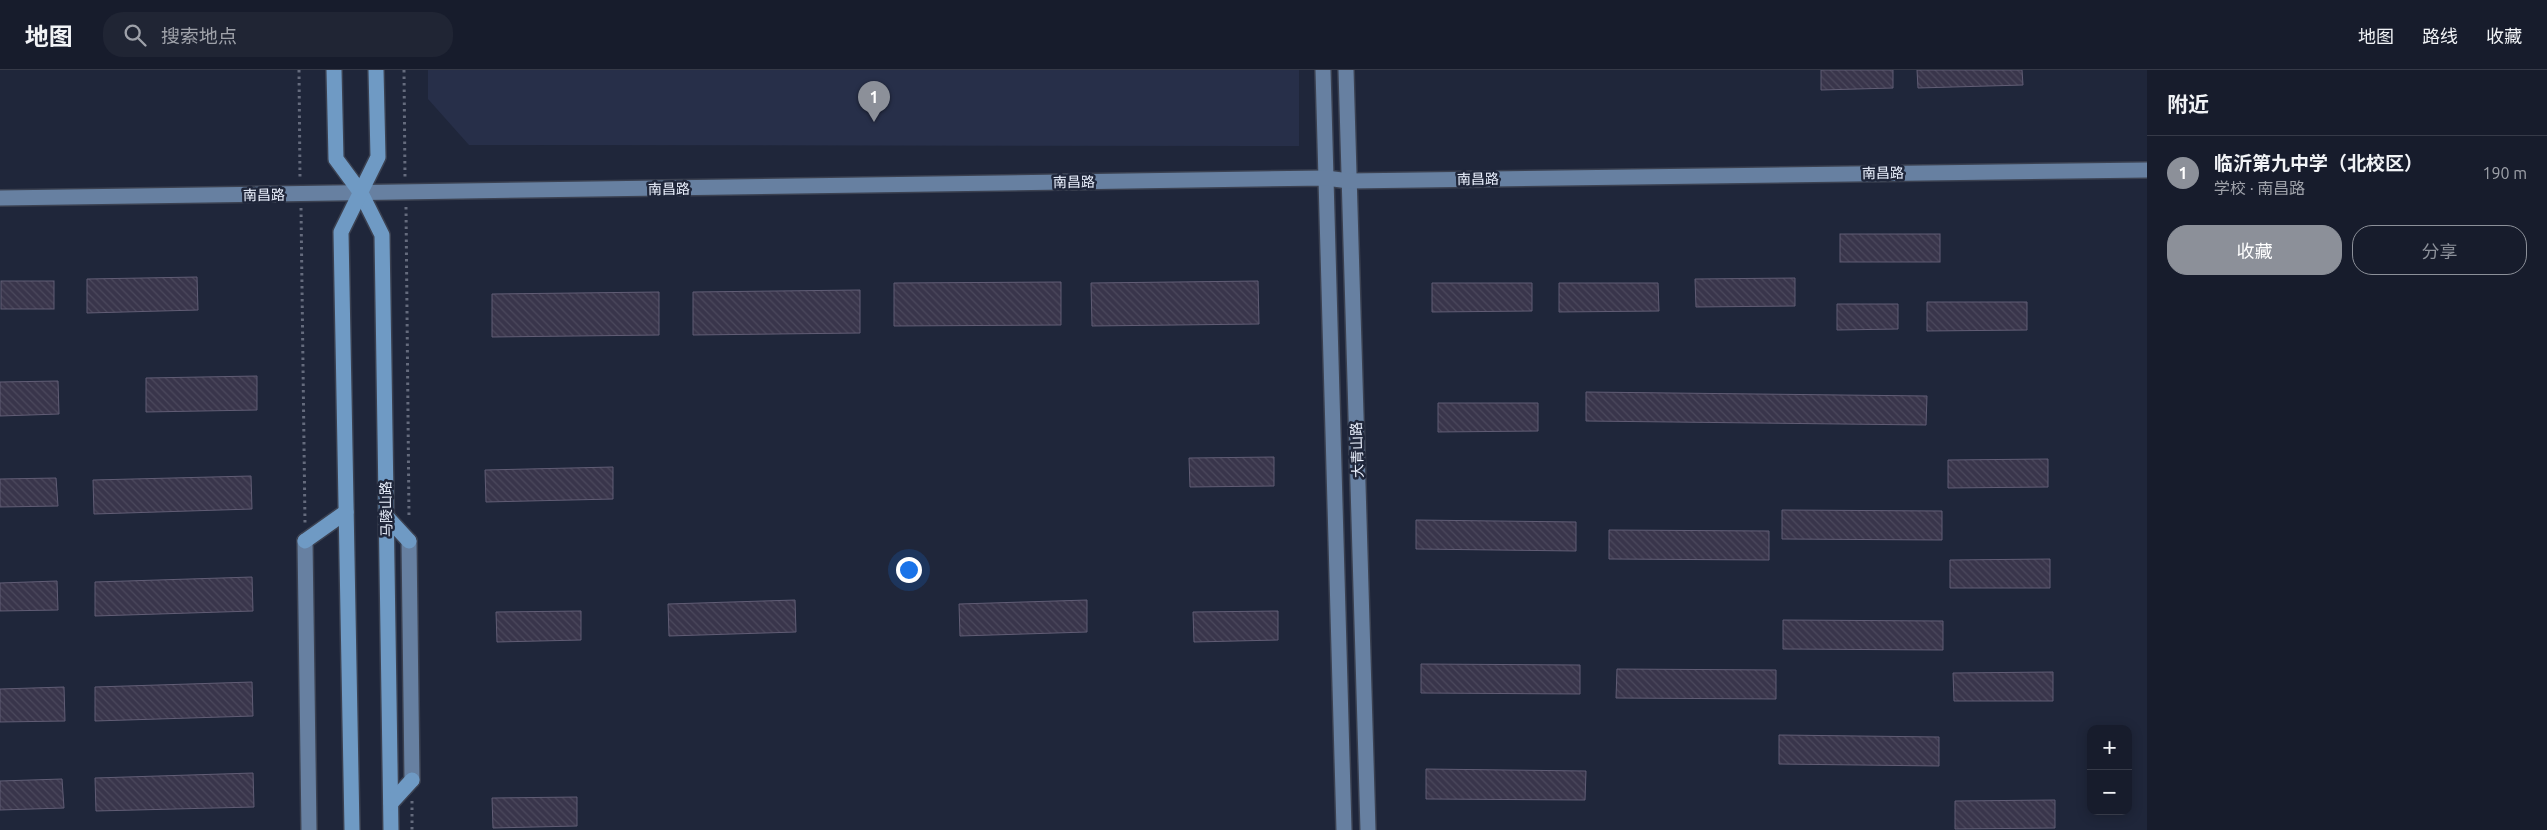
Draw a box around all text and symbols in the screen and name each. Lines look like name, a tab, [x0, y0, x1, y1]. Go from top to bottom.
search box	[103, 12, 453, 57]
icon: search	[121, 21, 149, 49]
text: 地图	[25, 23, 73, 50]
text: 搜索地点	[161, 25, 237, 47]
text: 地图	[2358, 26, 2394, 46]
text: 路线	[2422, 26, 2458, 46]
text: 收藏	[2486, 26, 2522, 46]
pin: 1	[858, 81, 890, 122]
text: 附近	[2167, 92, 2209, 116]
text: 临沂第九中学（北校区）	[2214, 152, 2423, 174]
text: 1	[2178, 164, 2188, 182]
text: 190 m	[2482, 164, 2527, 182]
street label: 南昌路	[1862, 165, 1904, 181]
street label: 南昌路	[1457, 171, 1499, 187]
street label: 南昌路	[1053, 174, 1095, 190]
text: 学校 · 南昌路	[2214, 179, 2305, 197]
street label: 南昌路	[648, 181, 690, 197]
street label: 南昌路	[243, 187, 285, 203]
button: 收藏	[2167, 225, 2342, 275]
button: 分享	[2352, 225, 2527, 275]
street label: 大青山路	[1348, 422, 1366, 478]
street label: 马陵山路	[378, 481, 394, 537]
your location	[896, 557, 922, 583]
map controls	[2087, 725, 2132, 815]
button: +	[2087, 725, 2132, 770]
button: −	[2087, 770, 2132, 815]

